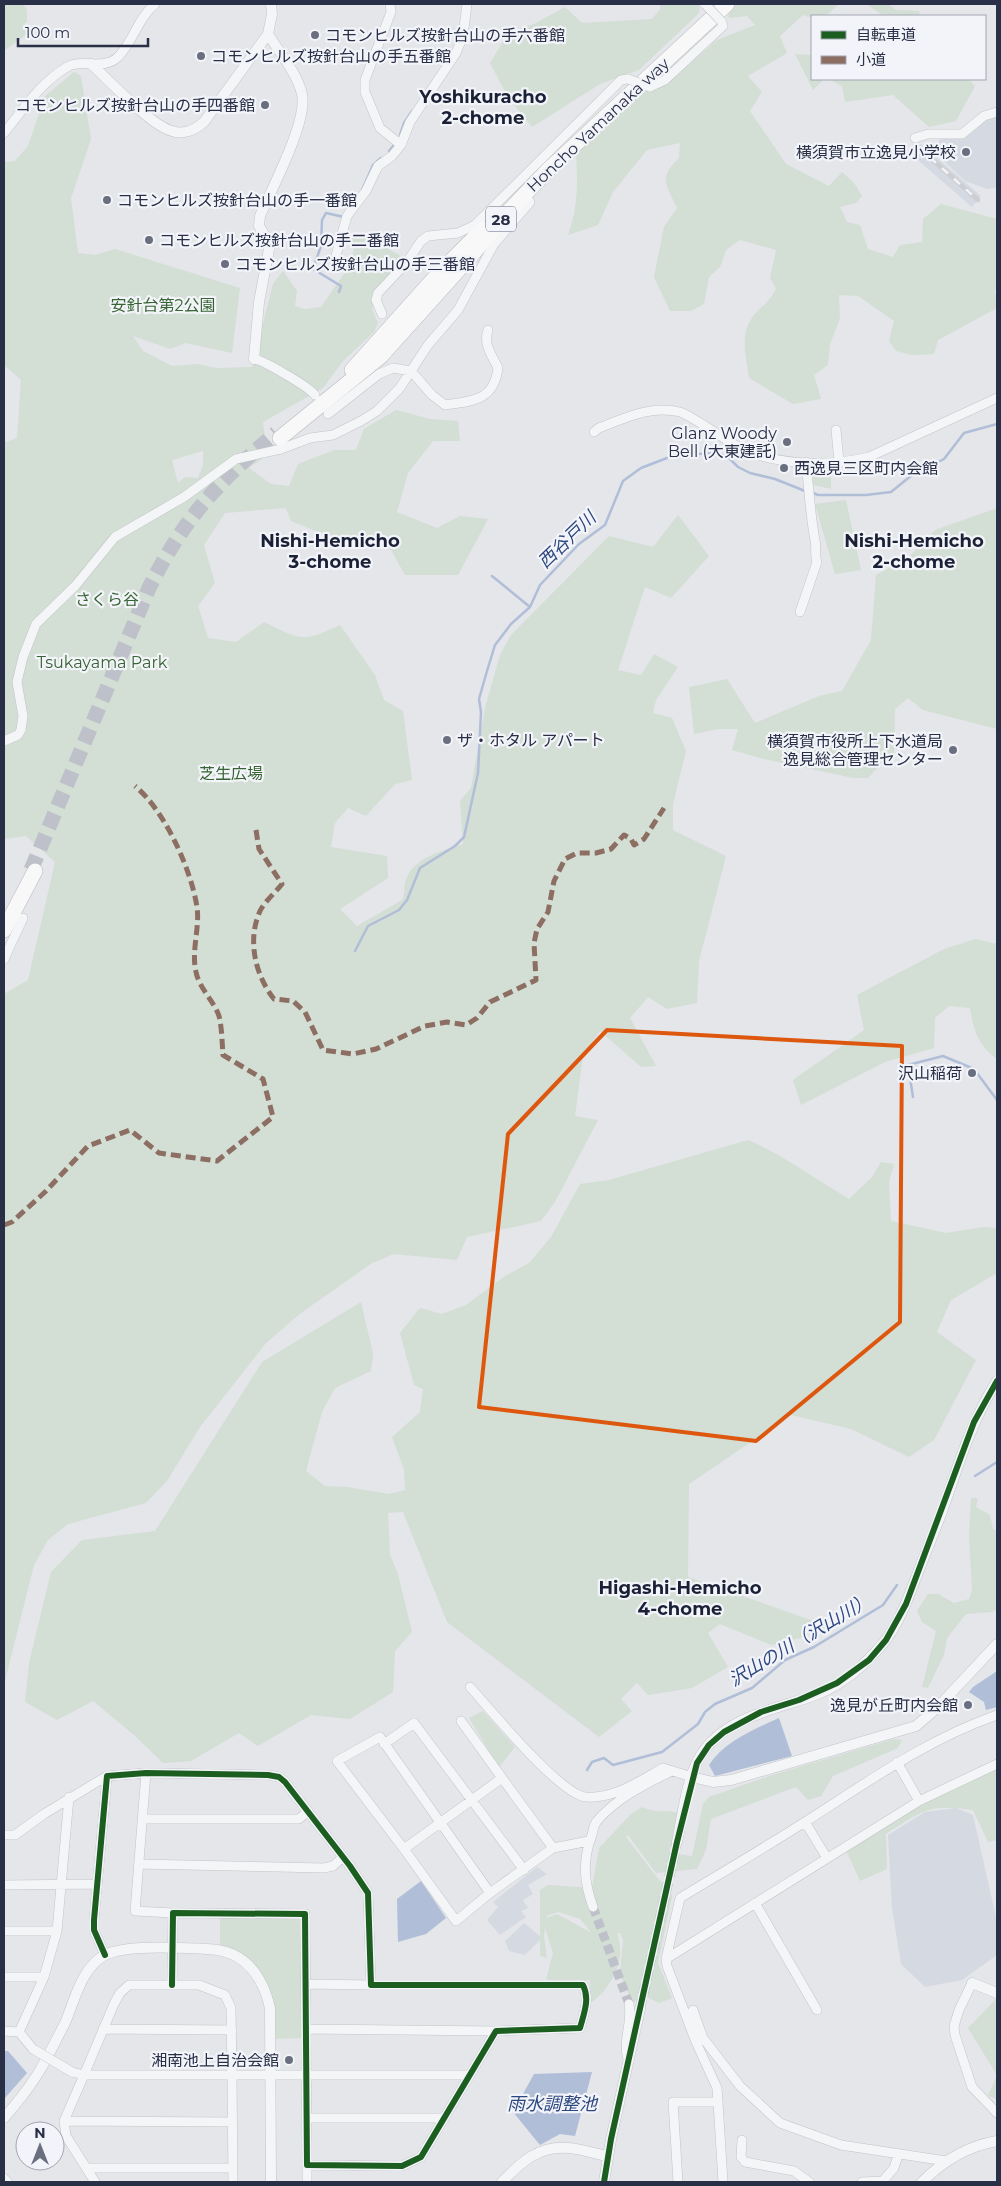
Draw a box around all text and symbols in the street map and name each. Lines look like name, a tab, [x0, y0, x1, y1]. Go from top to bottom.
scale bar	[18, 15, 148, 47]
legend	[811, 15, 986, 80]
text: 100 m	[25, 23, 70, 42]
text: 自転車道	[856, 25, 916, 44]
place label: コモンヒルズ按針台山の手六番館	[325, 26, 565, 45]
marker: コモンヒルズ按針台山の手六番館	[309, 29, 321, 41]
place label: コモンヒルズ按針台山の手五番館	[211, 47, 451, 66]
marker: コモンヒルズ按針台山の手五番館	[195, 50, 207, 62]
text: 小道	[856, 50, 886, 69]
street label: Honcho Yamanaka way	[523, 54, 673, 196]
district label: Yoshikuracho 2-chome	[418, 86, 547, 129]
place label: コモンヒルズ按針台山の手四番館	[15, 96, 255, 115]
marker: コモンヒルズ按針台山の手四番館	[259, 99, 271, 111]
place label: 横須賀市立逸見小学校	[796, 143, 956, 162]
marker: 横須賀市立逸見小学校	[960, 146, 972, 158]
place label: コモンヒルズ按針台山の手一番館	[117, 191, 357, 210]
marker: コモンヒルズ按針台山の手一番館	[101, 194, 113, 206]
road number: 28	[486, 206, 516, 232]
place label: コモンヒルズ按針台山の手二番館	[159, 231, 399, 250]
marker: コモンヒルズ按針台山の手二番館	[143, 234, 155, 246]
place label: コモンヒルズ按針台山の手三番館	[235, 255, 475, 274]
marker: コモンヒルズ按針台山の手三番館	[219, 258, 231, 270]
park label: 安針台第2公園	[110, 296, 216, 315]
place label: Glanz Woody Bell (大東建託)	[668, 424, 777, 461]
marker: Glanz Woody Bell (大東建託)	[781, 436, 793, 448]
place label: 西逸見三区町内会館	[794, 459, 938, 478]
marker: 西逸見三区町内会館	[778, 462, 790, 474]
water label: 西谷戸川	[533, 506, 602, 573]
district label: Nishi-Hemicho 3-chome	[260, 530, 400, 573]
district label: Nishi-Hemicho 2-chome	[844, 530, 984, 573]
park label: さくら谷	[75, 590, 139, 609]
park label: Tsukayama Park	[37, 653, 168, 672]
place label: ザ・ホタル アパート	[457, 731, 605, 750]
place label: 横須賀市役所上下水道局 逸見総合管理センター	[767, 732, 943, 769]
marker: ザ・ホタル アパート	[441, 734, 453, 746]
marker: 横須賀市役所上下水道局 逸見総合管理センター	[947, 744, 959, 756]
park label: 芝生広場	[199, 764, 263, 783]
place label: 沢山稲荷	[898, 1064, 962, 1083]
marker: 沢山稲荷	[966, 1067, 978, 1079]
district label: Higashi-Hemicho 4-chome	[598, 1577, 762, 1620]
water label: 沢山の川（沢山川）	[725, 1589, 875, 1691]
place label: 逸見が丘町内会館	[830, 1696, 958, 1715]
marker: 逸見が丘町内会館	[962, 1699, 974, 1711]
place label: 湘南池上自治会館	[151, 2051, 279, 2070]
marker: 湘南池上自治会館	[283, 2054, 295, 2066]
water label: 雨水調整池	[507, 2093, 599, 2115]
north arrow	[15, 2121, 65, 2171]
text: N	[34, 2124, 46, 2142]

